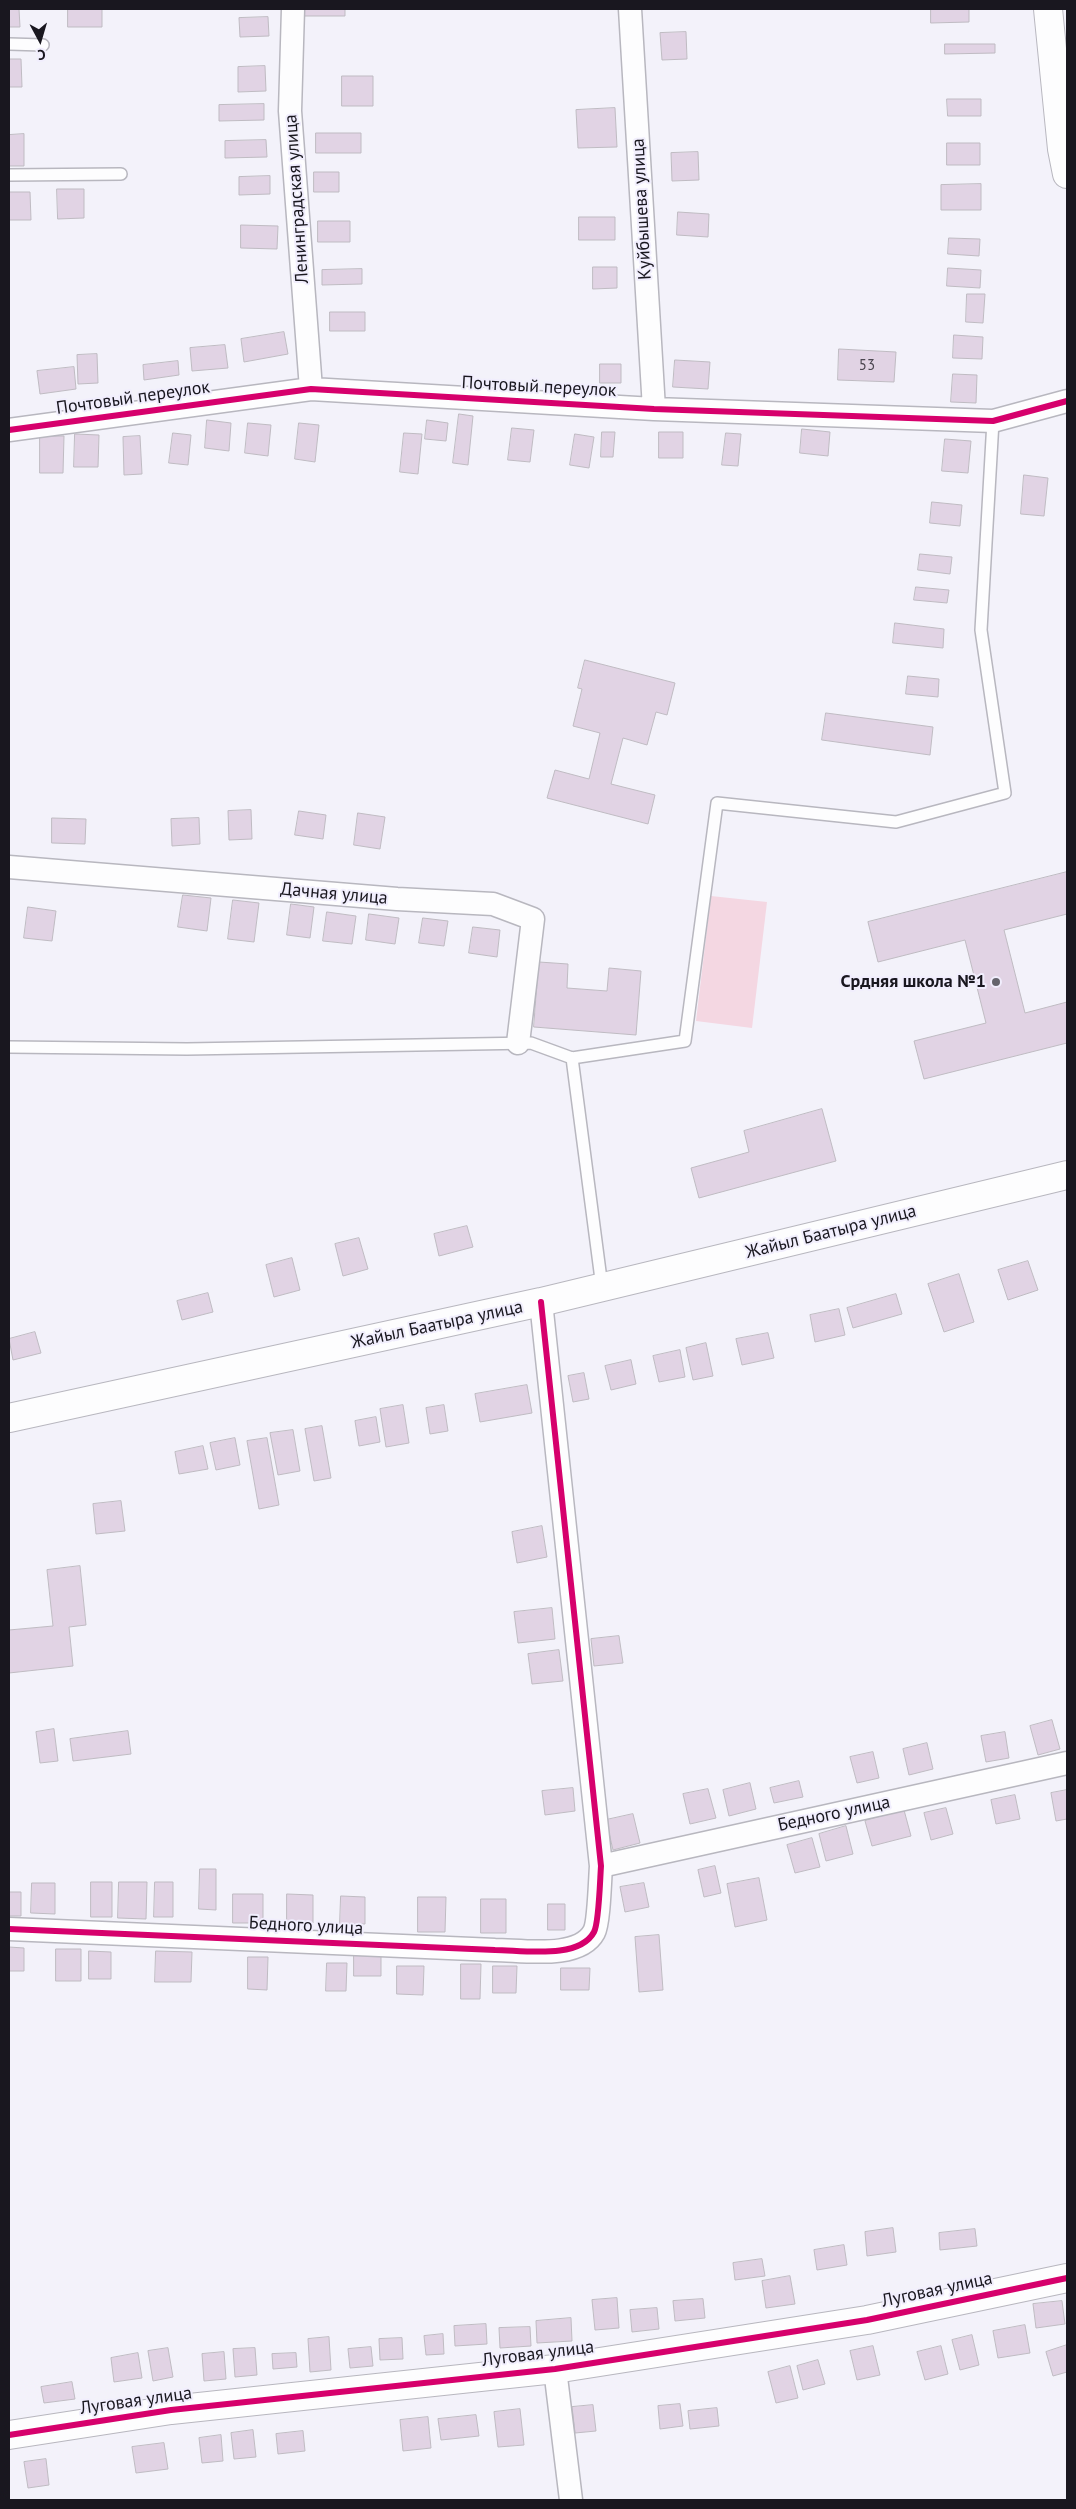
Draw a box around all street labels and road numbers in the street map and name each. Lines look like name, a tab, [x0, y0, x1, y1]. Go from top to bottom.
street label: Ленинградская улица	[280, 114, 314, 284]
street label: Куйбышева улица	[628, 138, 656, 280]
street label: Почтовый переулок	[461, 372, 617, 402]
street label: Почтовый переулок	[55, 377, 211, 419]
street label: Дачная улица	[279, 879, 389, 909]
street label: Жайыл Баатыра улица	[743, 1200, 919, 1264]
street label: Жайыл Баатыра улица	[349, 1296, 525, 1354]
street label: Бедного улица	[776, 1792, 892, 1836]
street label: Бедного улица	[248, 1912, 364, 1940]
street label: Луговая улица	[880, 2268, 994, 2312]
street label: Луговая улица	[481, 2336, 595, 2372]
street label: Луговая улица	[79, 2382, 193, 2420]

